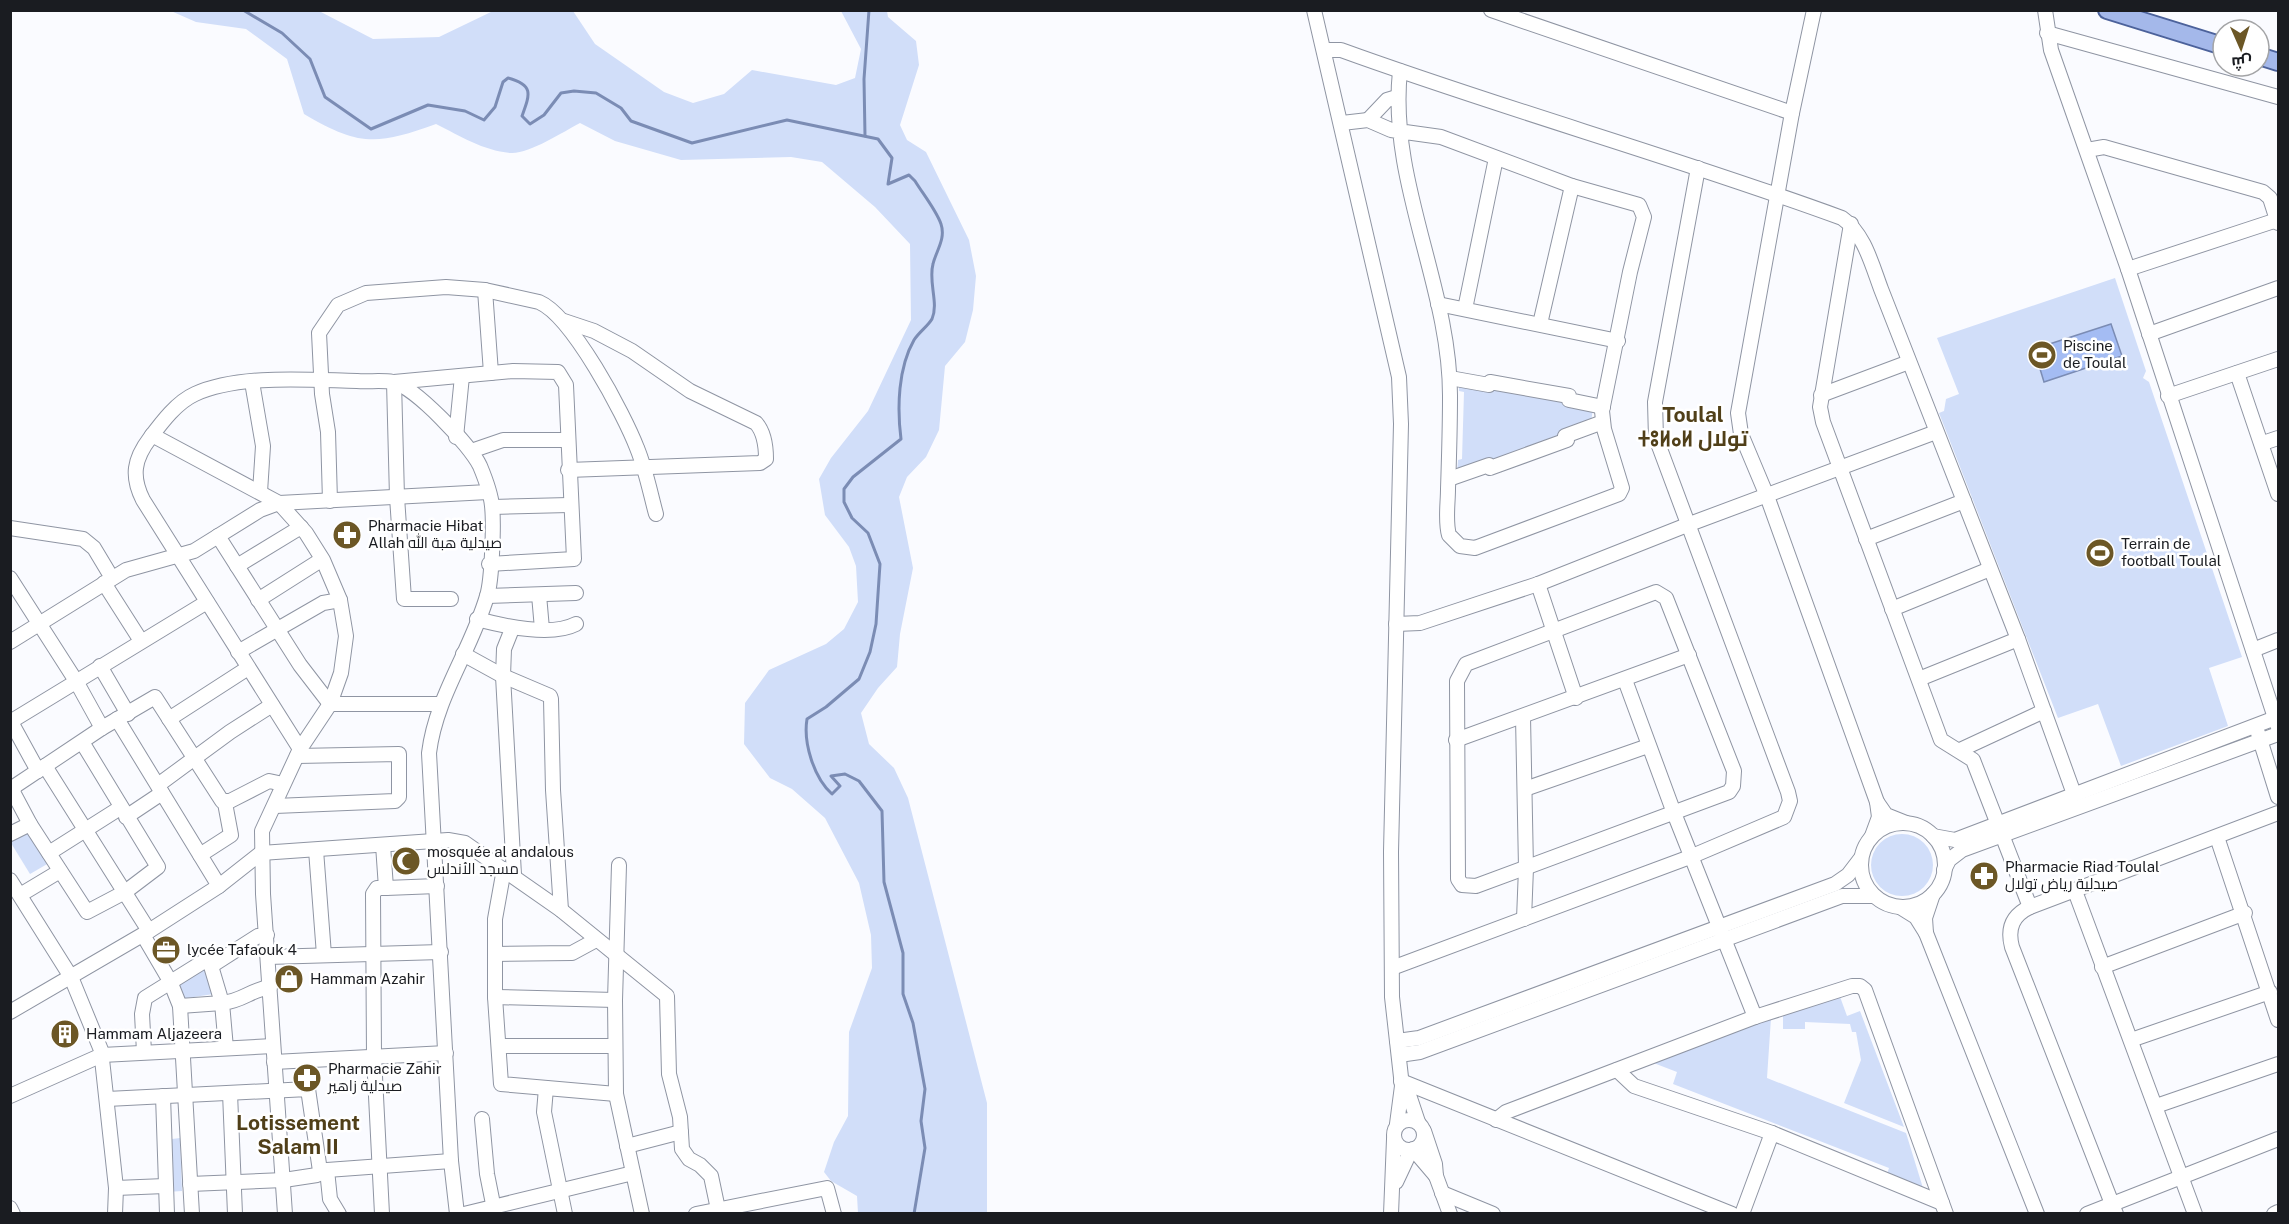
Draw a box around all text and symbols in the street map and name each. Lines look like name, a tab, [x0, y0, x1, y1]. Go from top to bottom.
north arrow	[2211, 18, 2271, 78]
text: ش	[2231, 52, 2253, 73]
place label: Piscine de Toulal	[2063, 337, 2126, 371]
sports icon: Piscine de Toulal	[2026, 339, 2058, 371]
district label: Toulal ⵜⵓⵍⴰⵍ تولال	[1638, 402, 1749, 452]
place label: Pharmacie Hibat Allah صيدلية هبة الله	[368, 517, 502, 551]
pharmacy icon: Pharmacie Hibat Allah صيدلية هبة الله	[331, 519, 363, 551]
place label: Terrain de football Toulal	[2121, 535, 2221, 569]
sports icon: Terrain de football Toulal	[2084, 537, 2116, 569]
place label: mosquée al andalous مسجد الأندلس	[427, 843, 574, 879]
mosque icon: mosquée al andalous مسجد الأندلس	[390, 845, 422, 877]
place label: Pharmacie Riad Toulal صيدلية رياض تولال	[2005, 858, 2159, 894]
pharmacy icon: Pharmacie Riad Toulal صيدلية رياض تولال	[1968, 860, 2000, 892]
office icon: lycée Tafaouk 4	[150, 934, 182, 966]
place label: lycée Tafaouk 4	[187, 941, 297, 958]
shop icon: Hammam Azahir	[273, 963, 305, 995]
place label: Hammam Azahir	[310, 970, 425, 987]
building icon: Hammam Aljazeera	[49, 1018, 81, 1050]
place label: Hammam Aljazeera	[86, 1025, 222, 1042]
place label: Pharmacie Zahir صيدلية زاهير	[327, 1060, 442, 1095]
pharmacy icon: Pharmacie Zahir صيدلية زاهير	[291, 1062, 323, 1094]
district label: Lotissement Salam II	[236, 1110, 360, 1159]

